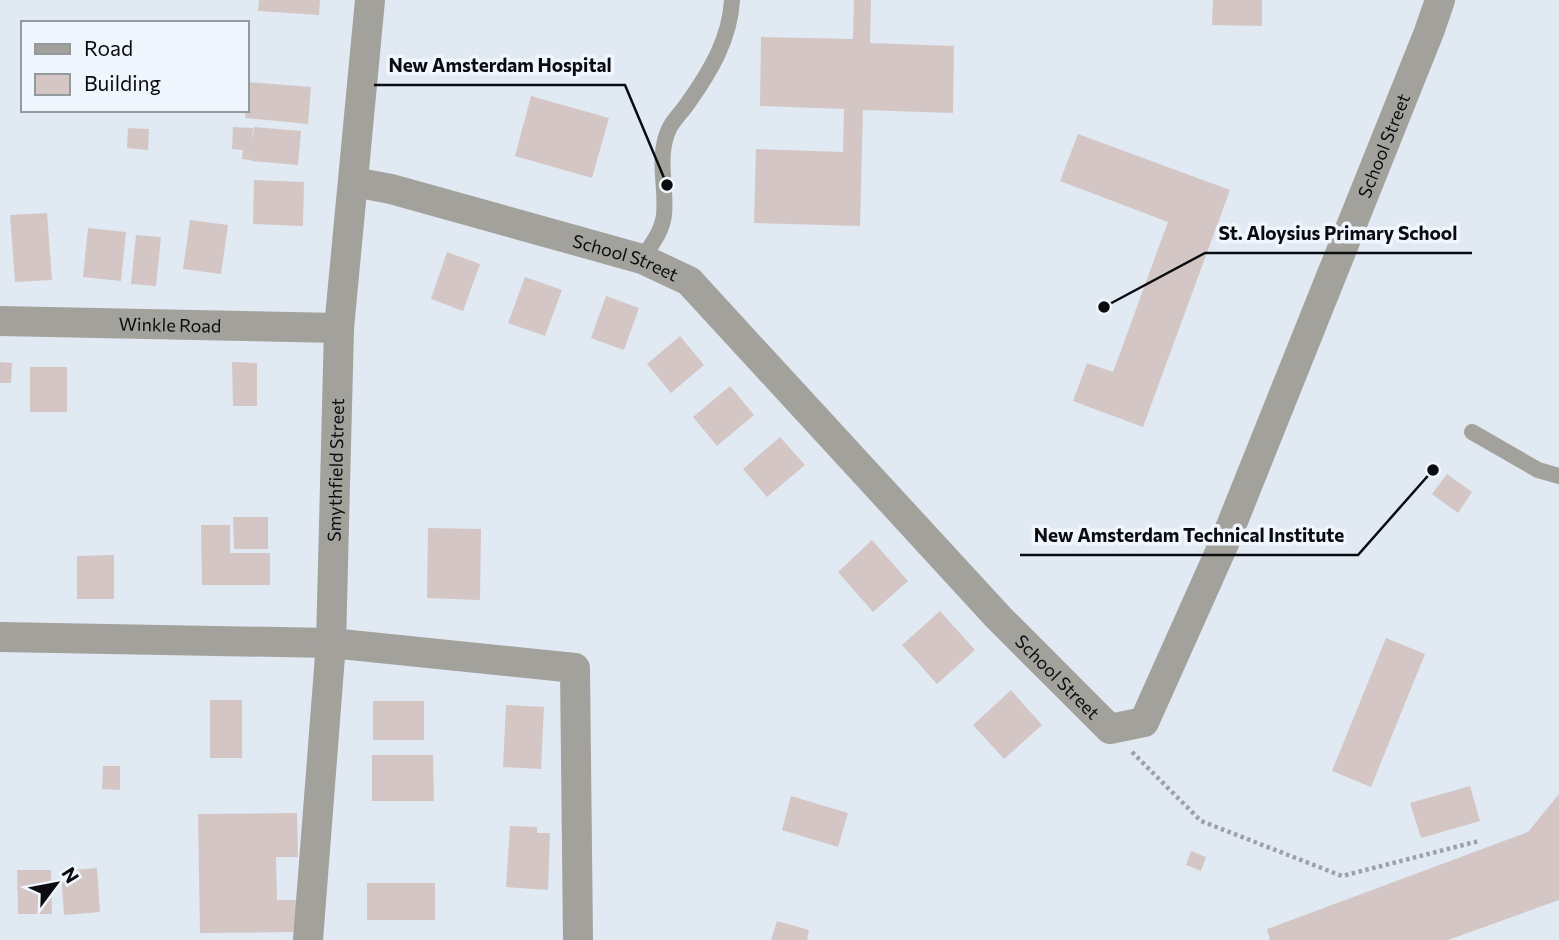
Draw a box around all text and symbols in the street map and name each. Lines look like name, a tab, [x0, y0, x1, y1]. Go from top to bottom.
legend	[21, 21, 248, 112]
text: Road	[84, 35, 133, 60]
callout: New Amsterdam Hospital	[374, 45, 625, 85]
text: New Amsterdam Hospital	[388, 53, 612, 76]
text: Building	[84, 70, 161, 95]
street label: School Street	[1353, 90, 1414, 201]
callout: St. Aloysius Primary School	[1205, 213, 1472, 253]
text: St. Aloysius Primary School	[1219, 221, 1457, 244]
street label: School Street	[570, 229, 682, 285]
street label: Winkle Road	[118, 312, 222, 337]
street label: Smythfield Street	[323, 398, 348, 542]
callout: New Amsterdam Technical Institute	[1020, 515, 1358, 555]
text: New Amsterdam Technical Institute	[1034, 523, 1344, 546]
street label: School Street	[1011, 630, 1104, 723]
north arrow	[21, 849, 91, 919]
text: N	[57, 863, 84, 887]

